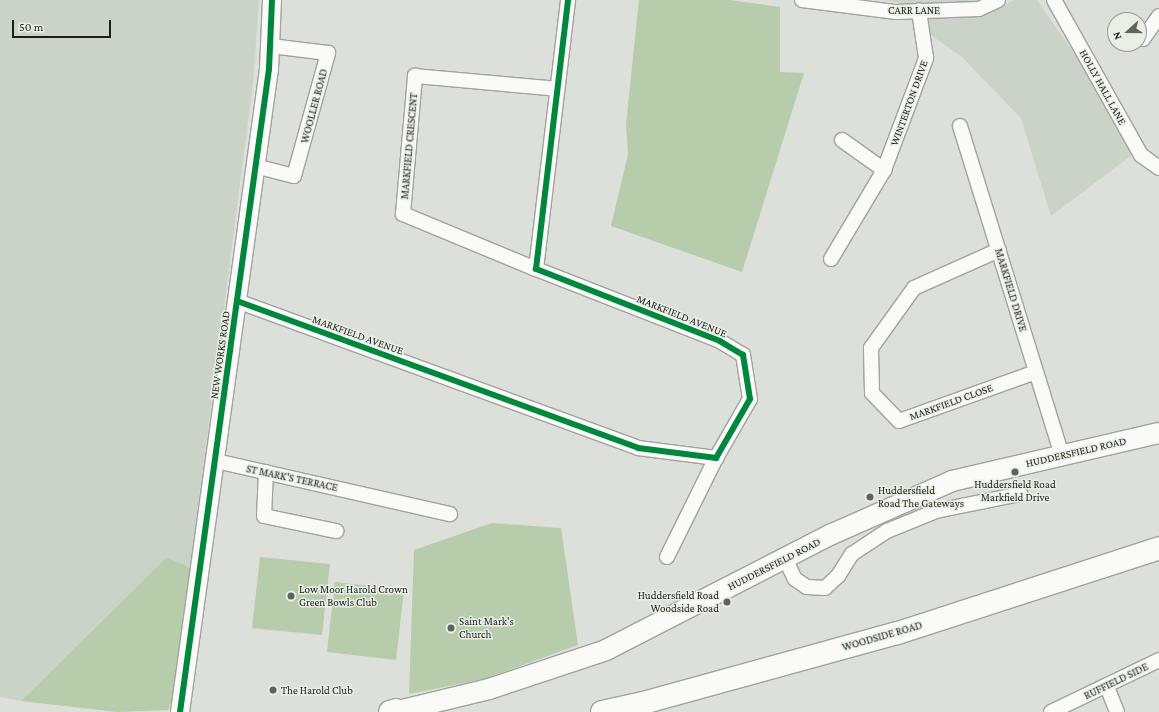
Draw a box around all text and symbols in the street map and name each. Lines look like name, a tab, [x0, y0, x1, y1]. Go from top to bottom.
street label: CARR LANE	[888, 3, 940, 17]
scale bar	[14, 12, 113, 38]
north arrow	[1107, 12, 1147, 52]
text: 50 m	[19, 20, 43, 34]
text: N	[1110, 30, 1124, 42]
street label: HOLLY HALL LANE	[1077, 47, 1129, 127]
street label: WINTERTON DRIVE	[887, 58, 931, 148]
street label: WOOLLER ROAD	[298, 67, 330, 145]
street label: MARKFIELD CRESCENT	[398, 92, 420, 200]
street label: MARKFIELD DRIVE	[992, 247, 1030, 333]
street label: MARKFIELD AVENUE	[635, 292, 729, 340]
street label: NEW WORKS ROAD	[207, 310, 233, 400]
street label: MARKFIELD AVENUE	[311, 312, 405, 358]
street label: MARKFIELD CLOSE	[907, 381, 995, 423]
street label: HUDDERSFIELD ROAD	[1025, 434, 1127, 470]
street label: ST MARK'S TERRACE	[245, 462, 339, 494]
marker: Huddersfield Road Markfield Drive	[1010, 467, 1020, 477]
place label: Huddersfield Road Markfield Drive	[974, 478, 1056, 504]
place label: Huddersfield Road The Gateways	[878, 484, 964, 510]
marker: Huddersfield Road The Gateways	[865, 492, 875, 502]
street label: HUDDERSFIELD ROAD	[725, 535, 823, 593]
place label: Low Moor Harold Crown Green Bowls Club	[299, 583, 408, 609]
place label: Huddersfield Road Woodside Road	[638, 589, 719, 615]
marker: Low Moor Harold Crown Green Bowls Club	[286, 591, 296, 601]
marker: Huddersfield Road Woodside Road	[722, 597, 732, 607]
place label: Saint Mark's Church	[459, 615, 514, 641]
street label: WOODSIDE ROAD	[840, 618, 924, 654]
marker: Saint Mark's Church	[446, 623, 456, 633]
street label: RUFFIELD SIDE	[1082, 660, 1150, 702]
place label: The Harold Club	[281, 683, 353, 697]
marker: The Harold Club	[268, 685, 278, 695]

